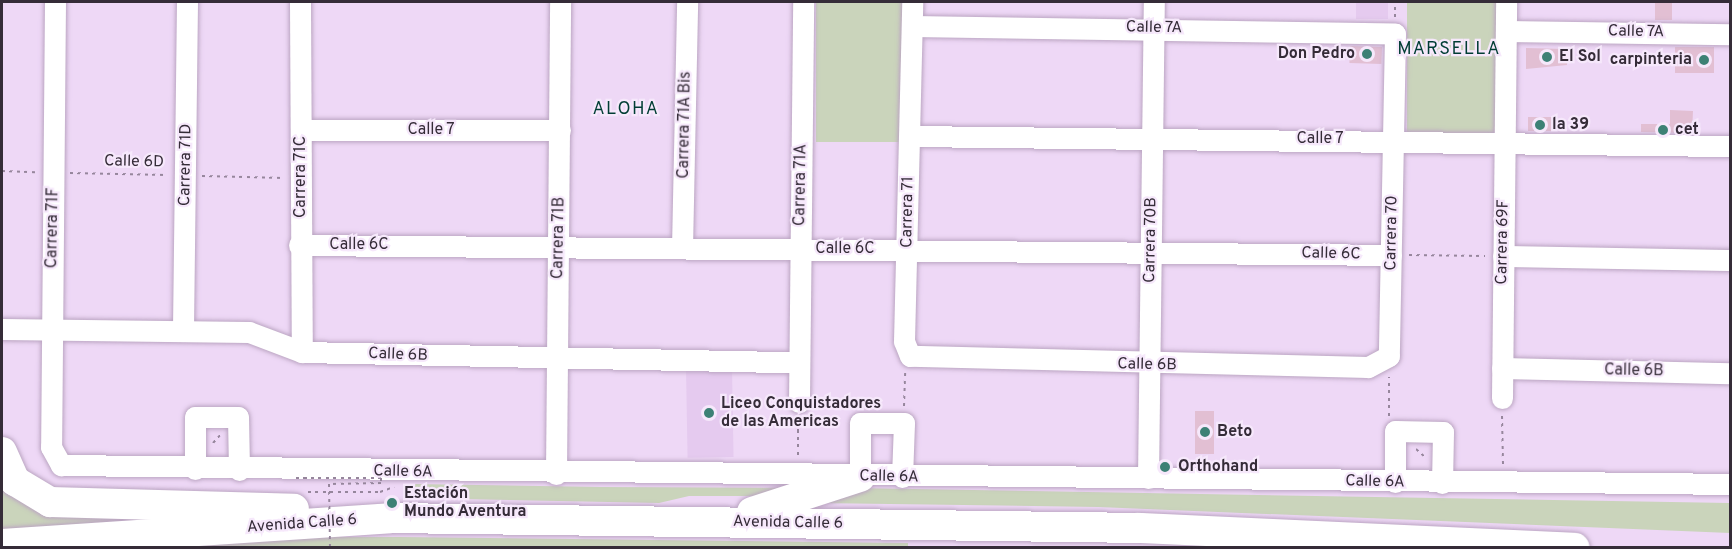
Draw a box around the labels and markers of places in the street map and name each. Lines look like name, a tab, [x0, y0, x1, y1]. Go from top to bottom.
place label: Don Pedro	[1278, 44, 1355, 64]
marker: Don Pedro	[1360, 47, 1374, 61]
place label: El Sol	[1559, 47, 1601, 67]
marker: El Sol	[1540, 50, 1554, 64]
place label: carpinteria	[1610, 50, 1692, 70]
marker: carpinteria	[1697, 53, 1711, 67]
place label: la 39	[1552, 115, 1589, 135]
marker: la 39	[1533, 118, 1547, 132]
place label: cet	[1675, 120, 1699, 140]
marker: cet	[1656, 123, 1670, 137]
place label: Liceo Conquistadores de las Americas	[721, 394, 881, 432]
marker: Liceo Conquistadores de las Americas	[702, 406, 716, 420]
place label: Beto	[1217, 422, 1252, 442]
marker: Beto	[1198, 425, 1212, 439]
place label: Orthohand	[1178, 457, 1258, 477]
marker: Orthohand	[1156, 458, 1174, 476]
place label: Estación Mundo Aventura	[404, 484, 527, 522]
marker: Estación Mundo Aventura	[385, 496, 399, 510]

